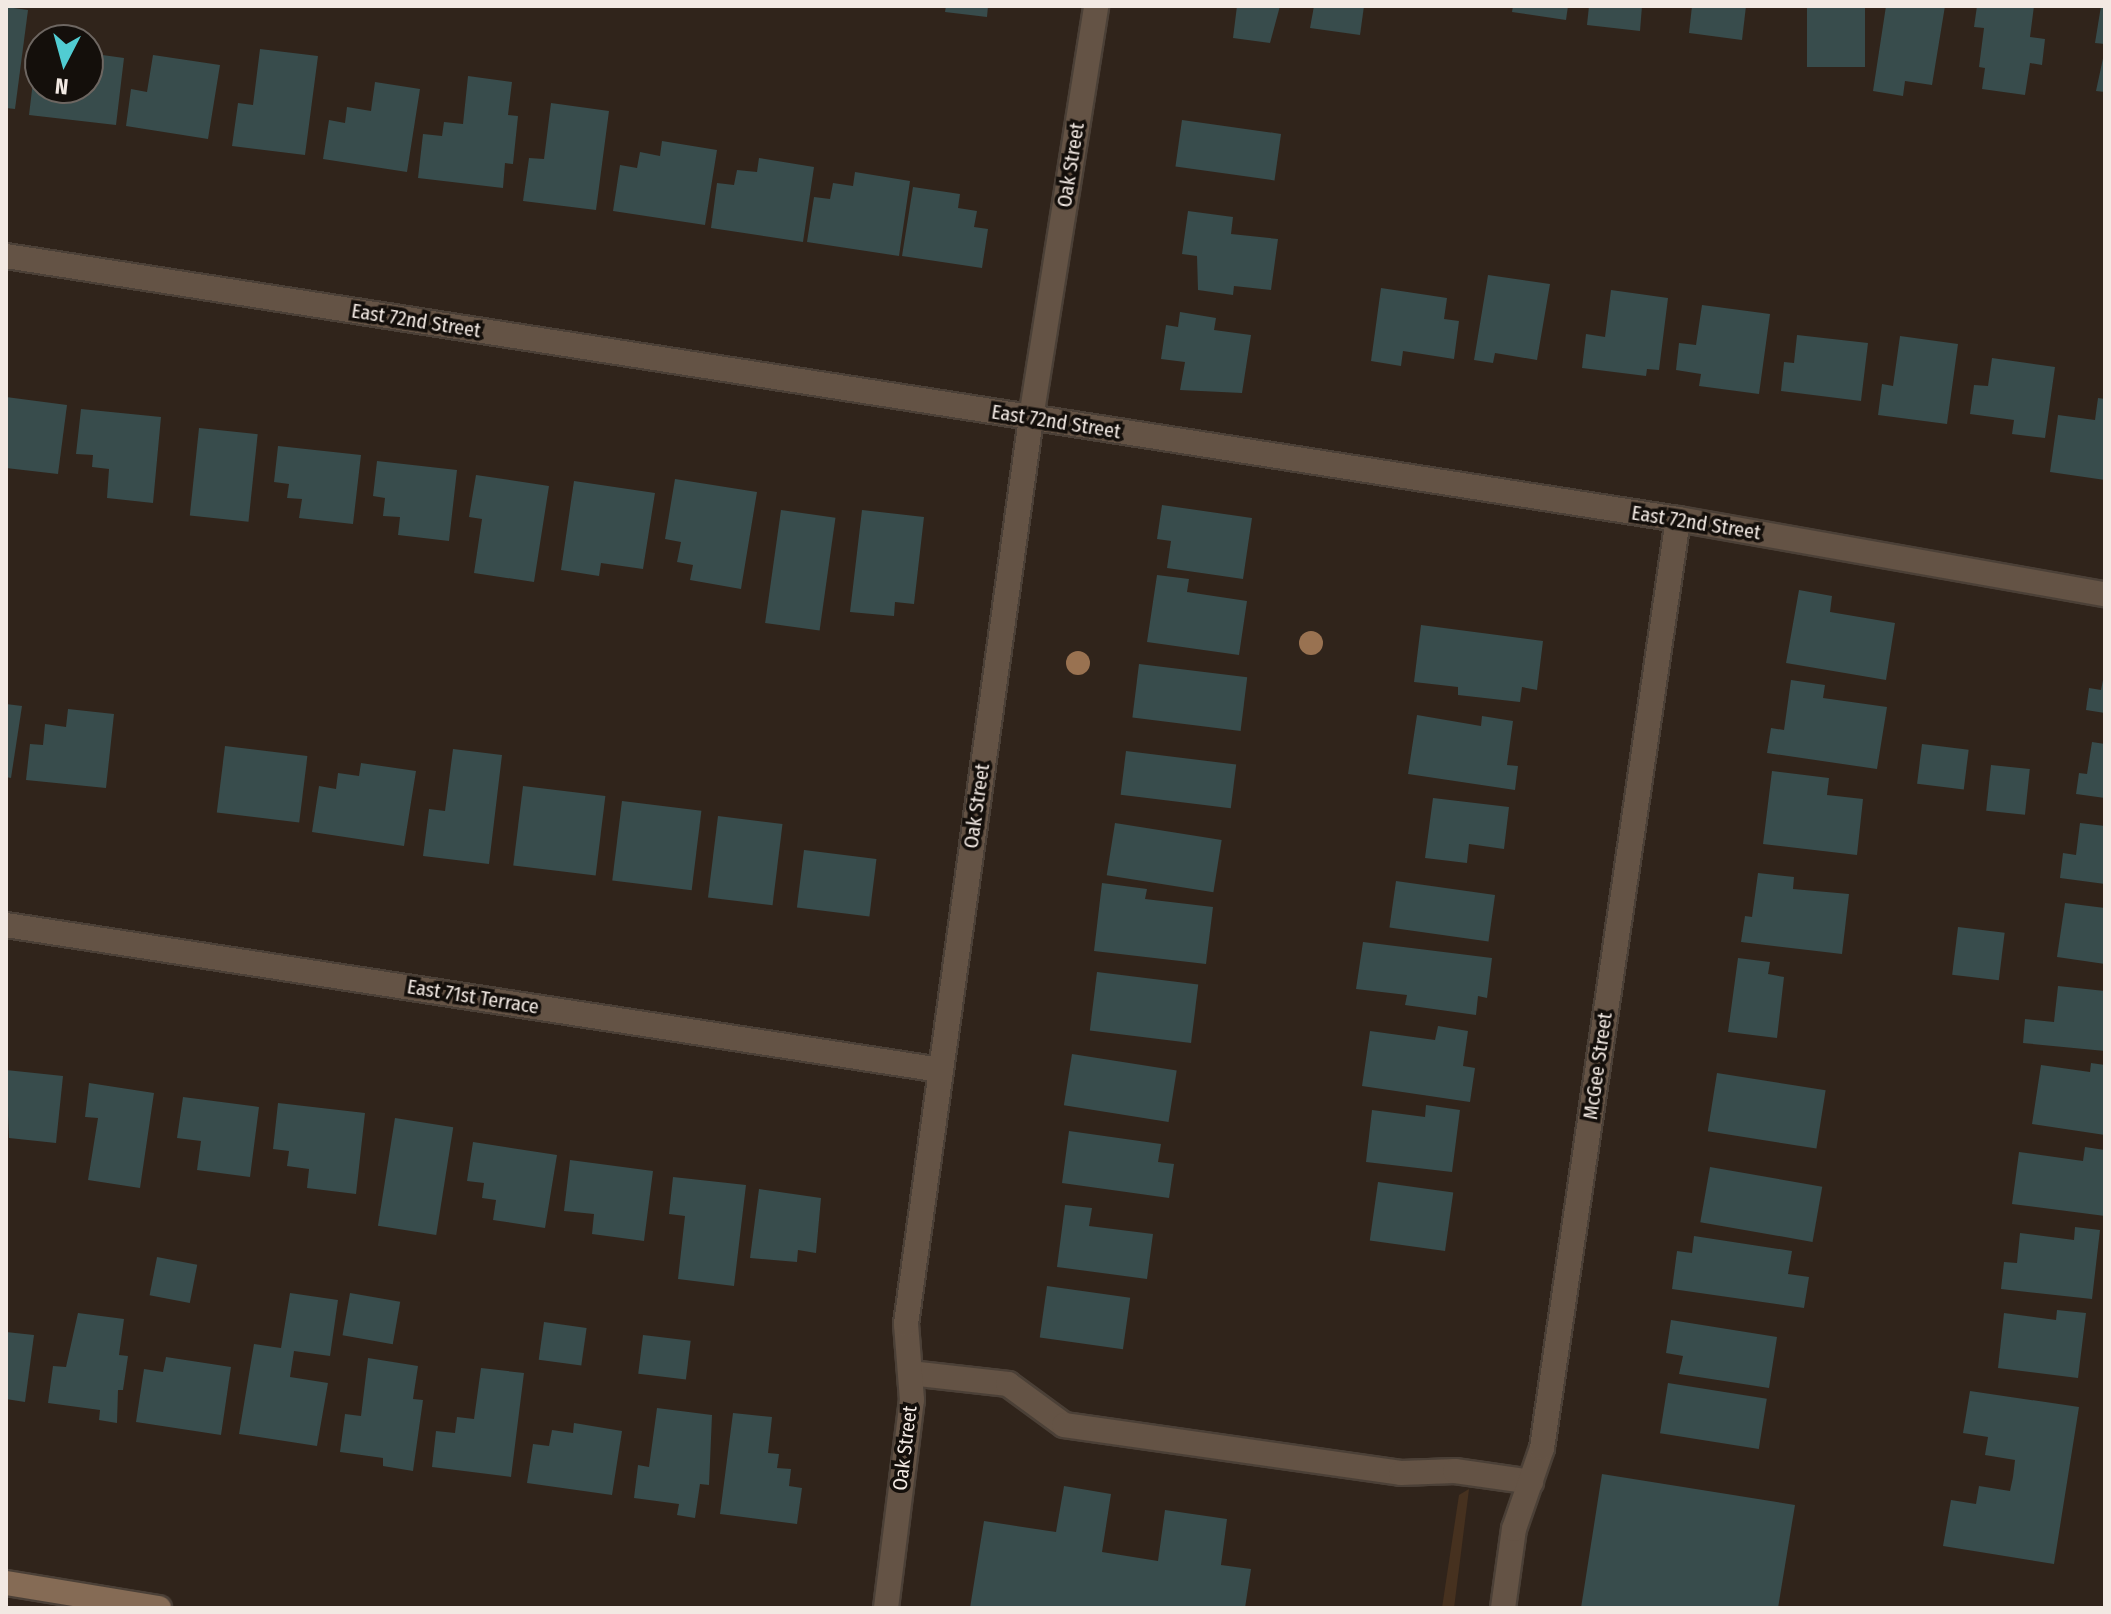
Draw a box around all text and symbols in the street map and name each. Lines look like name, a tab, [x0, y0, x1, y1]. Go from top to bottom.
north arrow	[24, 24, 104, 104]
text: N	[54, 72, 70, 100]
street label: Oak Street	[1052, 121, 1090, 209]
street label: East 72nd Street	[350, 299, 482, 343]
street label: East 72nd Street	[990, 400, 1122, 444]
street label: East 72nd Street	[1630, 501, 1762, 545]
street label: Oak Street	[959, 762, 995, 850]
street label: East 71st Terrace	[405, 975, 541, 1019]
street label: McGee Street	[1579, 1011, 1617, 1121]
street label: Oak Street	[888, 1404, 922, 1492]

